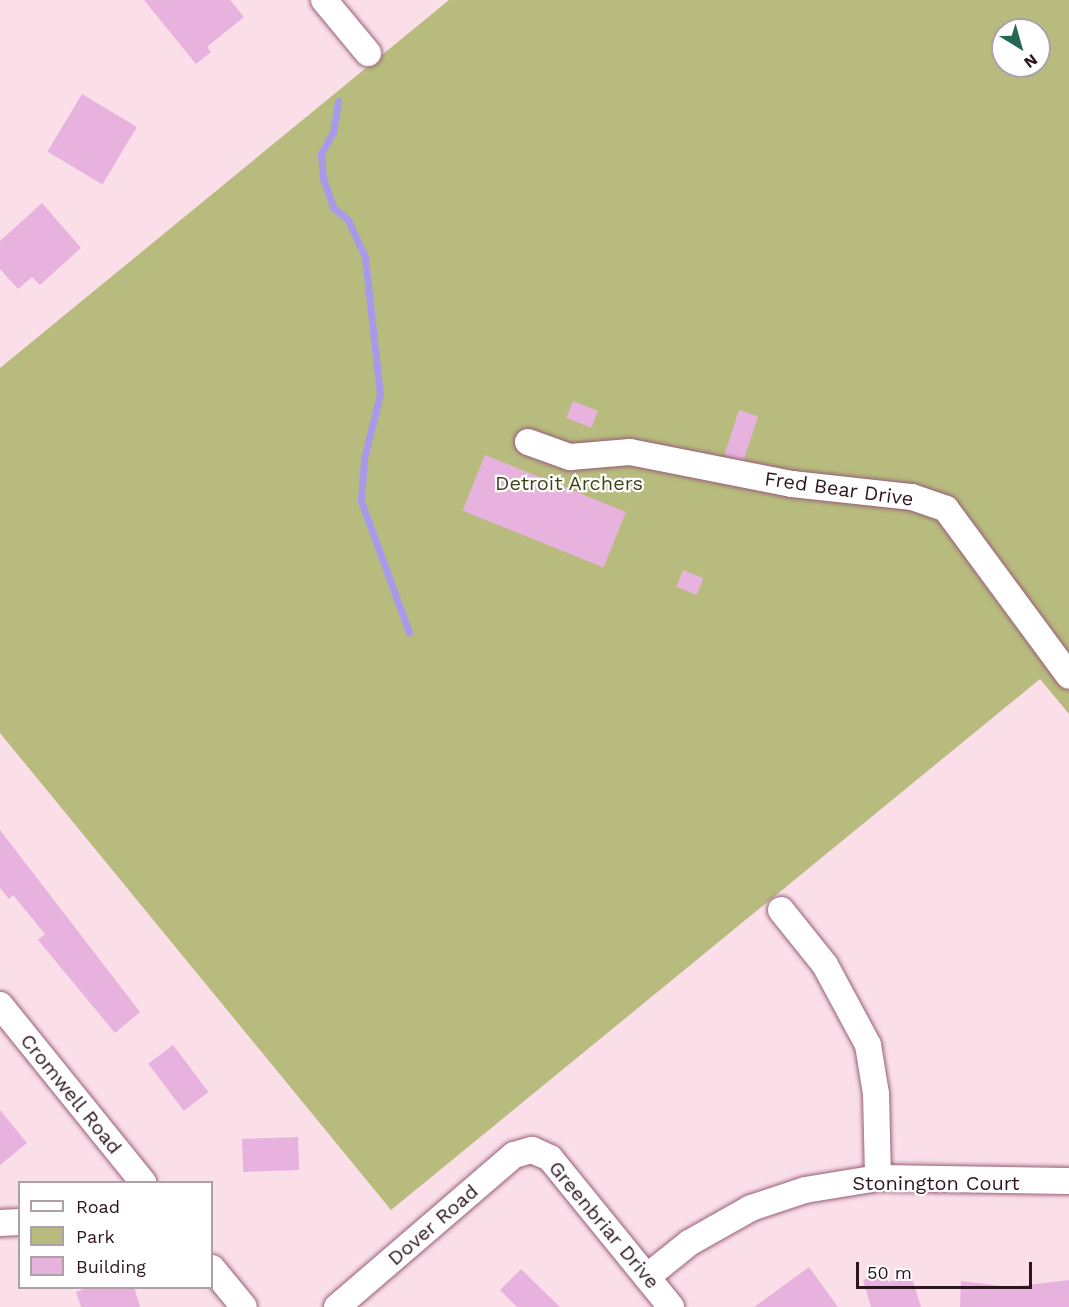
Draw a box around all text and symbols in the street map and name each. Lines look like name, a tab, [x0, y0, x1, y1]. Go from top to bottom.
north arrow	[991, 18, 1051, 78]
text: N	[1020, 50, 1041, 72]
street label: Fred Bear Drive	[763, 467, 915, 511]
park label: Detroit Archers	[495, 471, 643, 495]
street label: Cromwell Road	[15, 1029, 127, 1159]
street label: Greenbriar Drive	[543, 1156, 665, 1294]
street label: Stonington Court	[852, 1171, 1020, 1195]
street label: Dover Road	[383, 1179, 483, 1271]
legend	[18, 1181, 213, 1289]
text: Road	[76, 1196, 120, 1217]
text: Park	[76, 1226, 115, 1247]
scale bar	[859, 1250, 1034, 1288]
text: Building	[76, 1256, 146, 1277]
text: 50 m	[867, 1262, 912, 1283]

